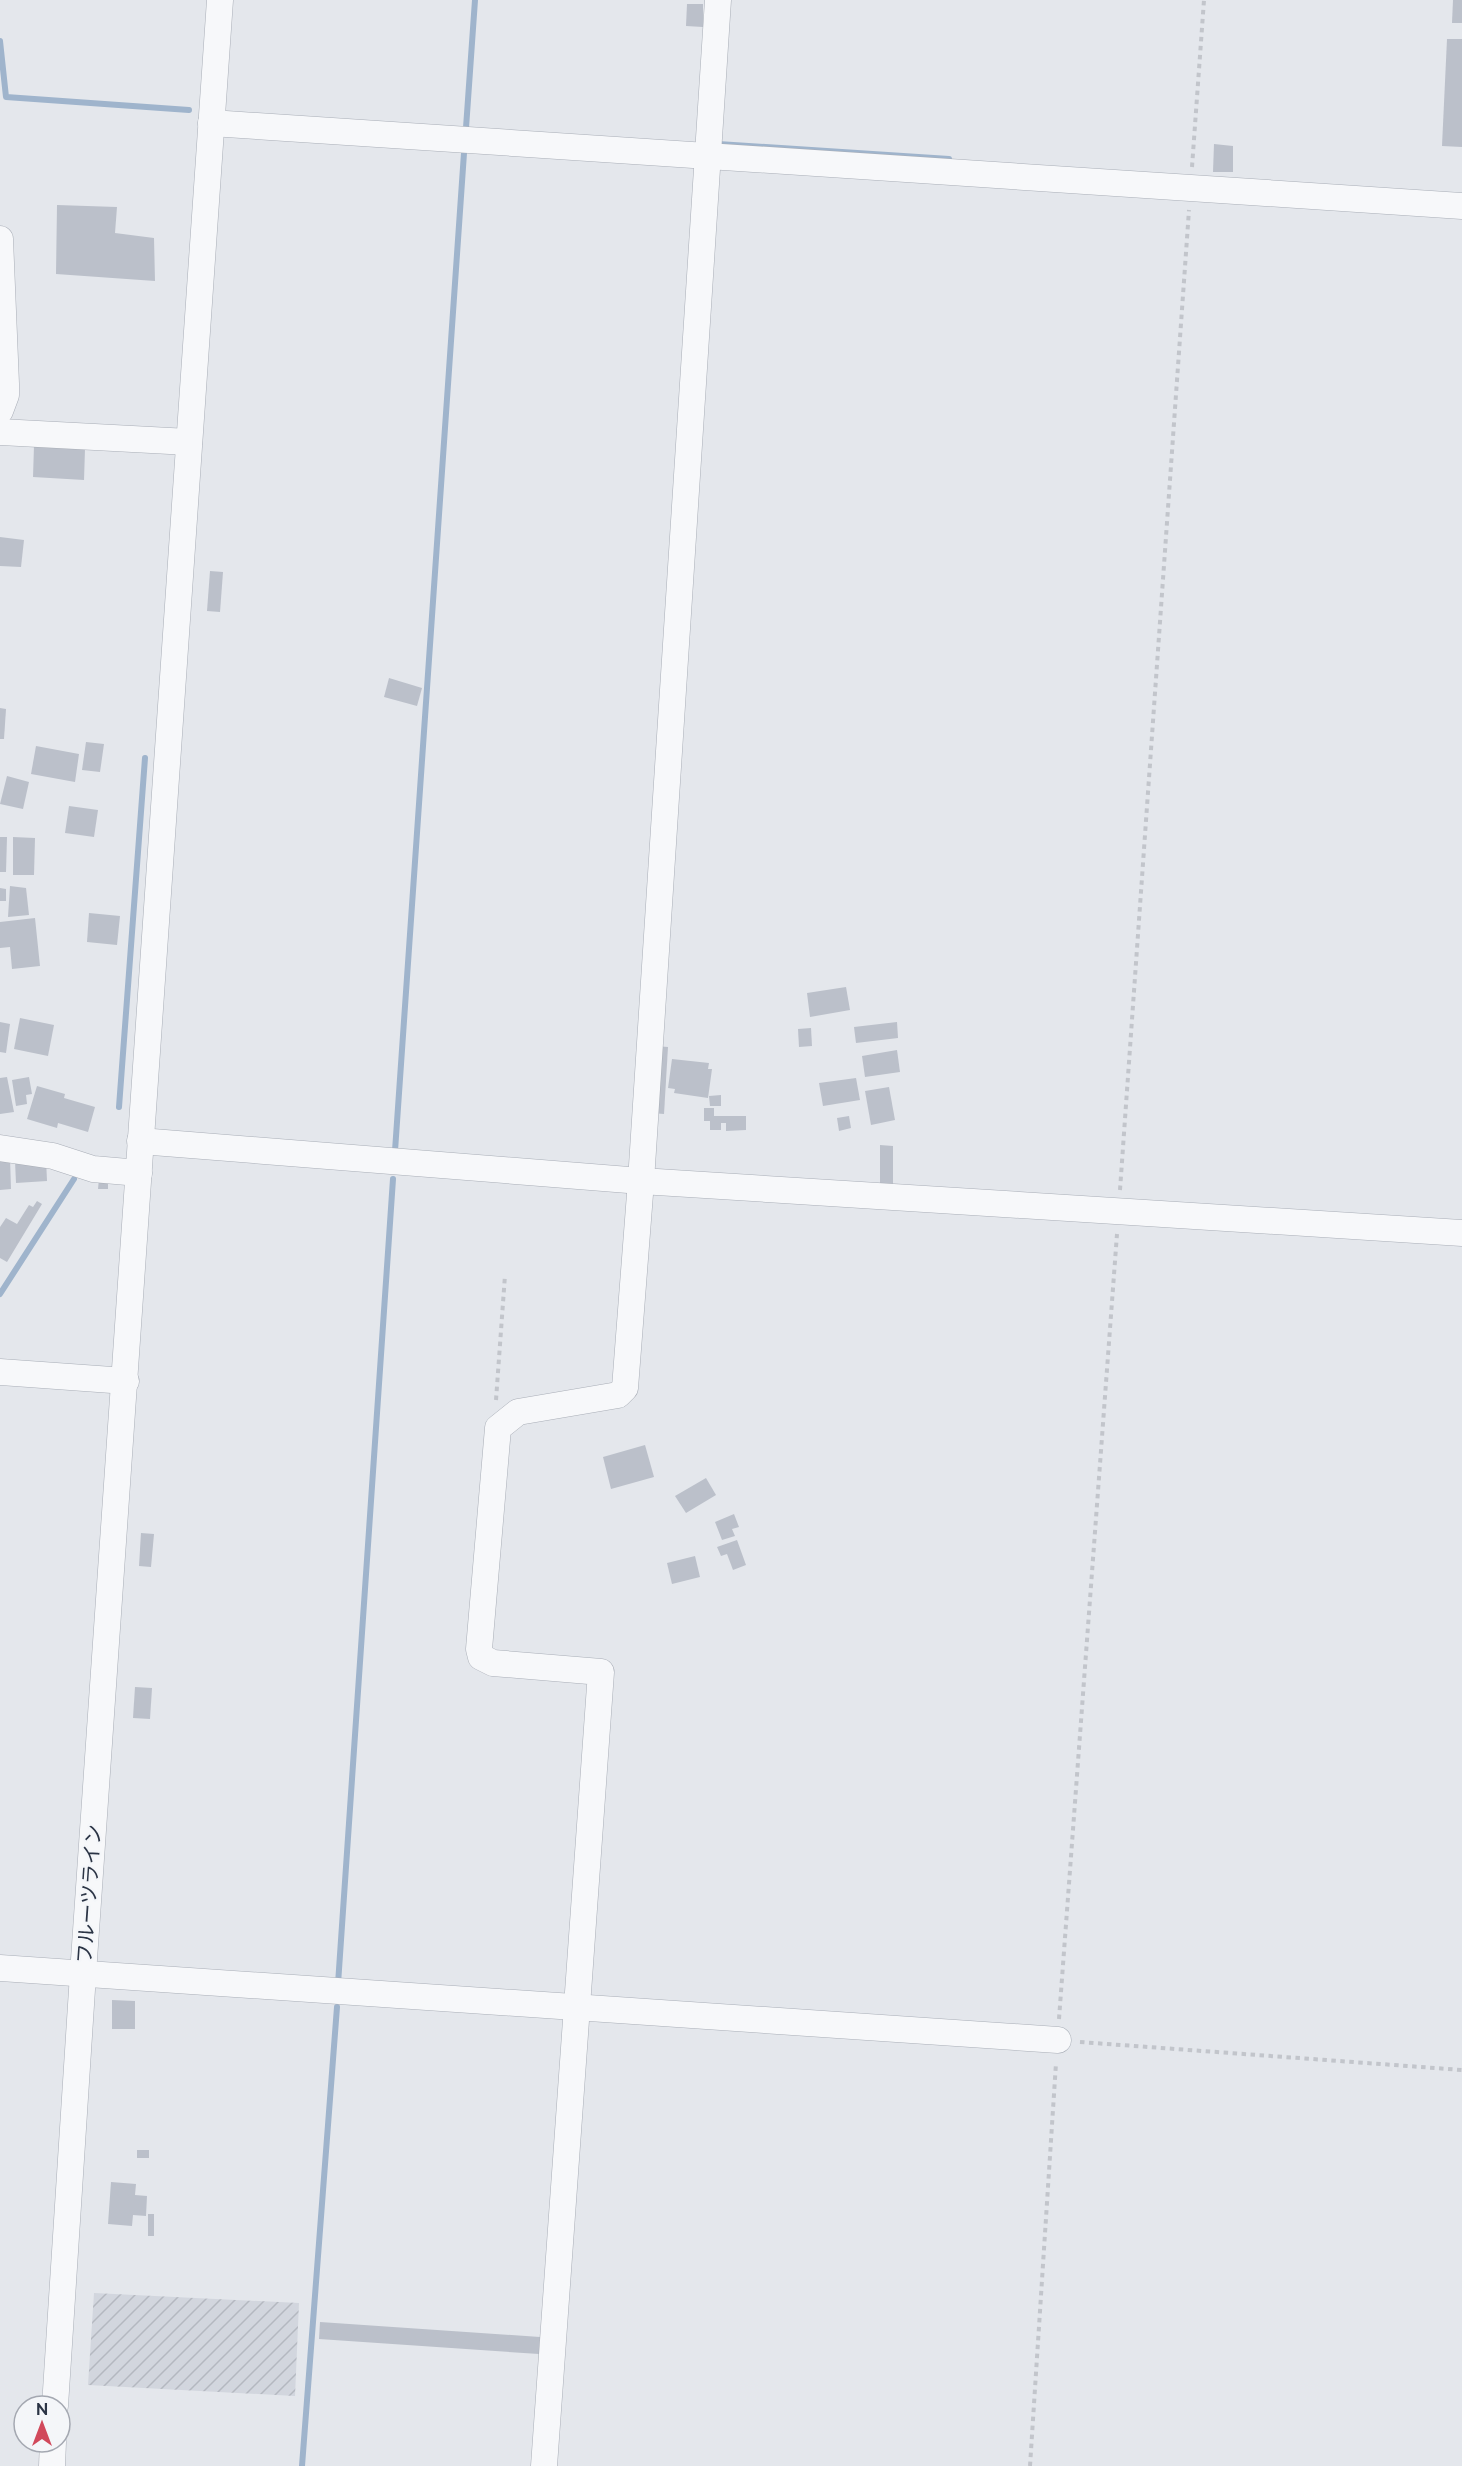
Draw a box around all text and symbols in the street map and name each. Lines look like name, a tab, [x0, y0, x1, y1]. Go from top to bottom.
street label: フルーツライン	[72, 1824, 106, 1964]
north arrow	[12, 2394, 72, 2454]
text: N	[36, 2400, 48, 2419]

